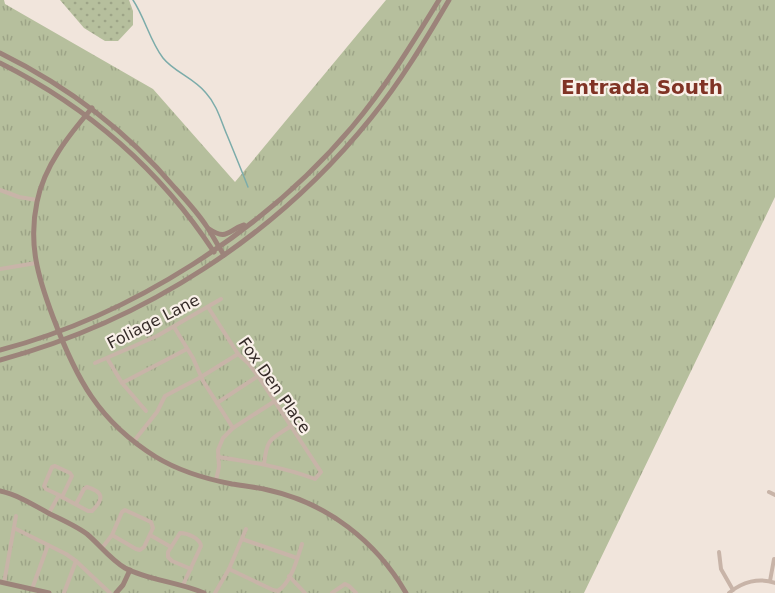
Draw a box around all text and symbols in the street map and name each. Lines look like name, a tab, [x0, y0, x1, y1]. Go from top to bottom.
district label: Entrada South	[561, 75, 723, 99]
street label: Foliage Lane	[104, 290, 202, 353]
street label: Fox Den Place	[235, 334, 315, 437]

